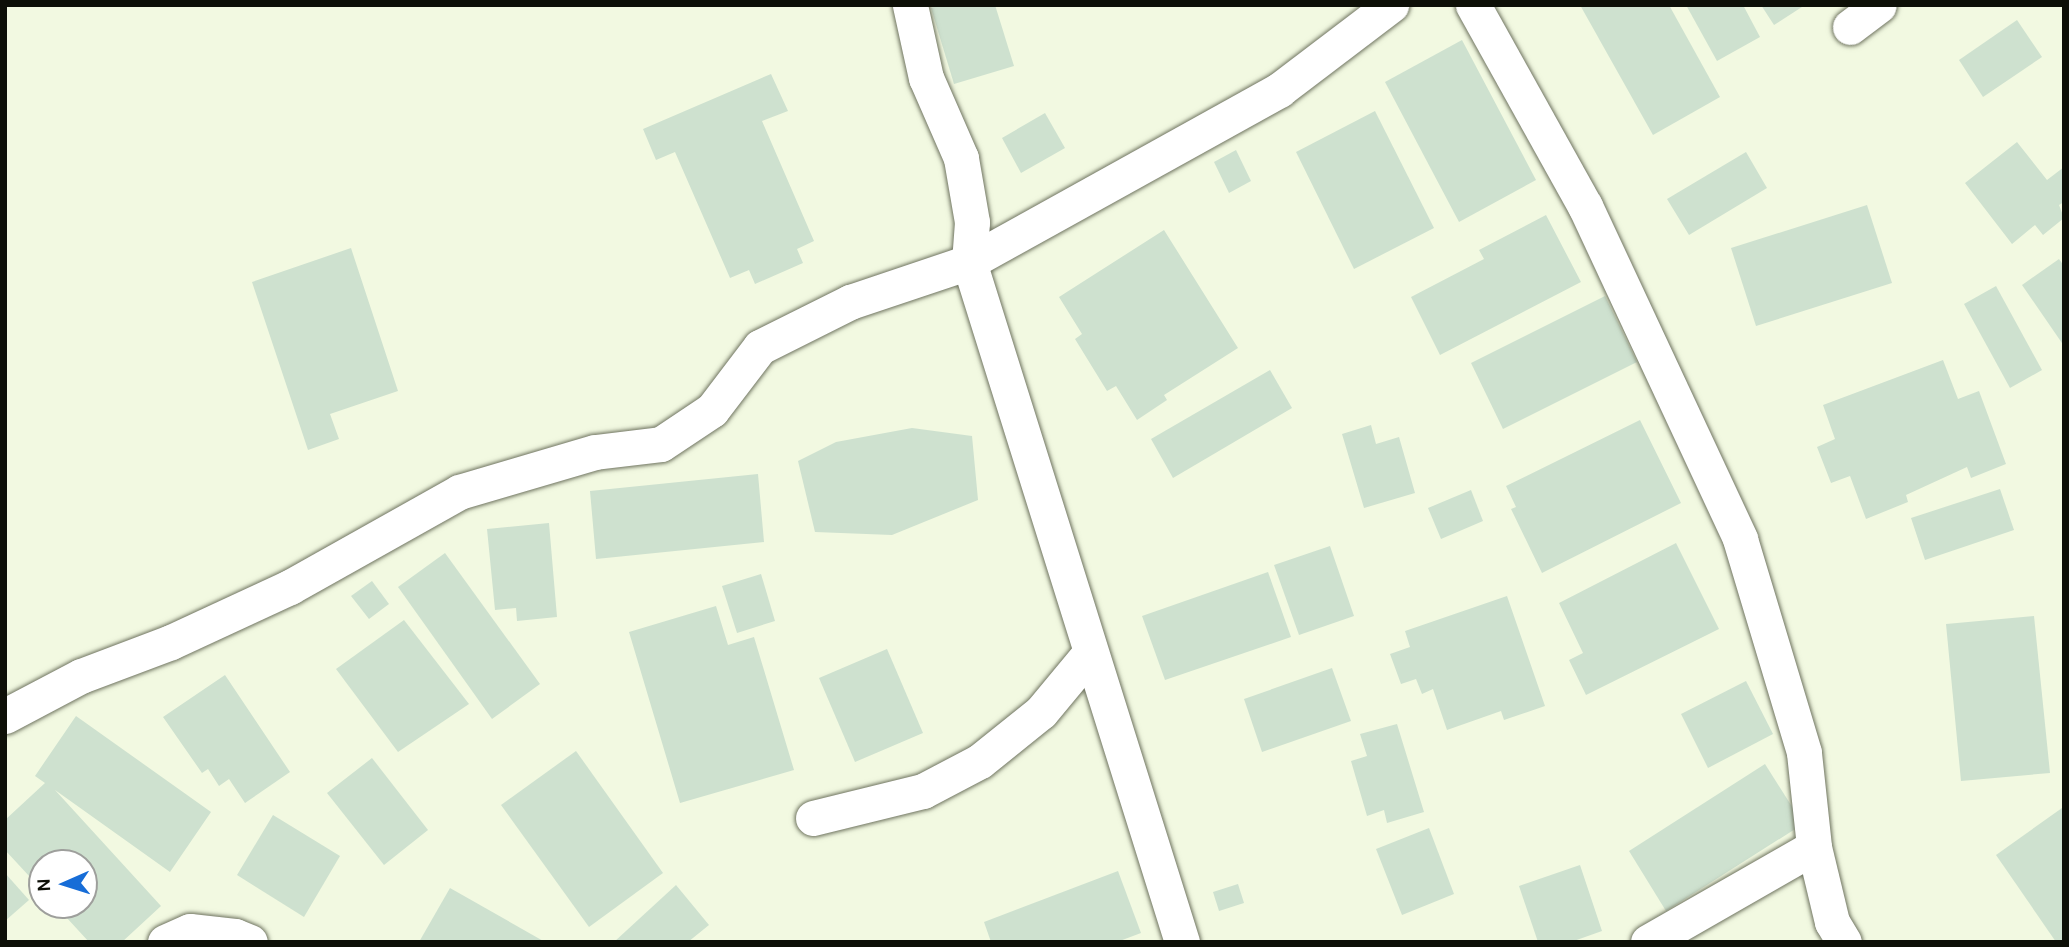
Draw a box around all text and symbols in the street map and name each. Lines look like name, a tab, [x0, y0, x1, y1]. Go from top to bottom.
north arrow	[28, 849, 98, 919]
text: N	[33, 878, 55, 892]

